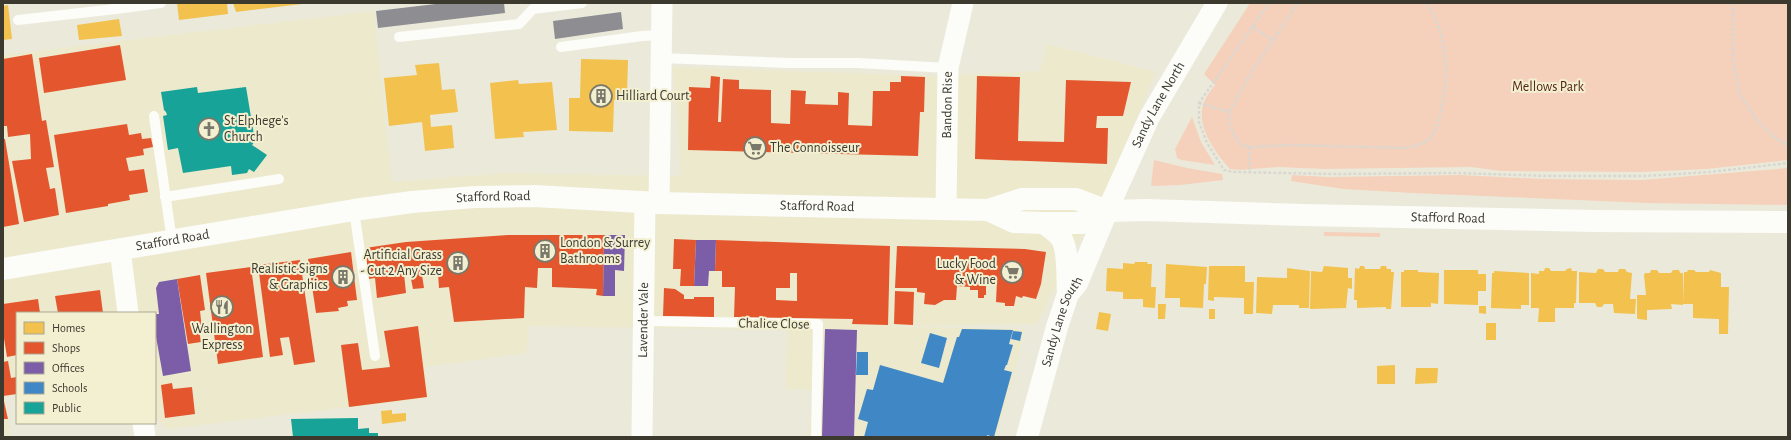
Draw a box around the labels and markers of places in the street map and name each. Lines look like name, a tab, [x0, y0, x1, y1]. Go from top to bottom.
building icon: Hilliard Court	[588, 83, 614, 109]
place label: Hilliard Court	[616, 89, 690, 103]
place label: St Elphege's Church	[224, 114, 289, 144]
church icon: St Elphege's Church	[196, 116, 222, 142]
supermarket icon: The Connoisseur	[742, 135, 768, 161]
place label: The Connoisseur	[770, 141, 860, 155]
place label: London & Surrey Bathrooms	[560, 236, 650, 266]
building icon: London & Surrey Bathrooms	[532, 238, 558, 264]
place label: Artificial Grass - Cut 2 Any Size	[360, 248, 442, 278]
building icon: Artificial Grass - Cut 2 Any Size	[445, 250, 471, 276]
place label: Lucky Food & Wine	[936, 257, 996, 287]
supermarket icon: Lucky Food & Wine	[999, 259, 1025, 285]
place label: Realistic Signs & Graphics	[251, 262, 328, 292]
building icon: Realistic Signs & Graphics	[330, 264, 356, 290]
restaurant icon: Wallington Express	[209, 294, 235, 320]
place label: Wallington Express	[192, 322, 252, 352]

